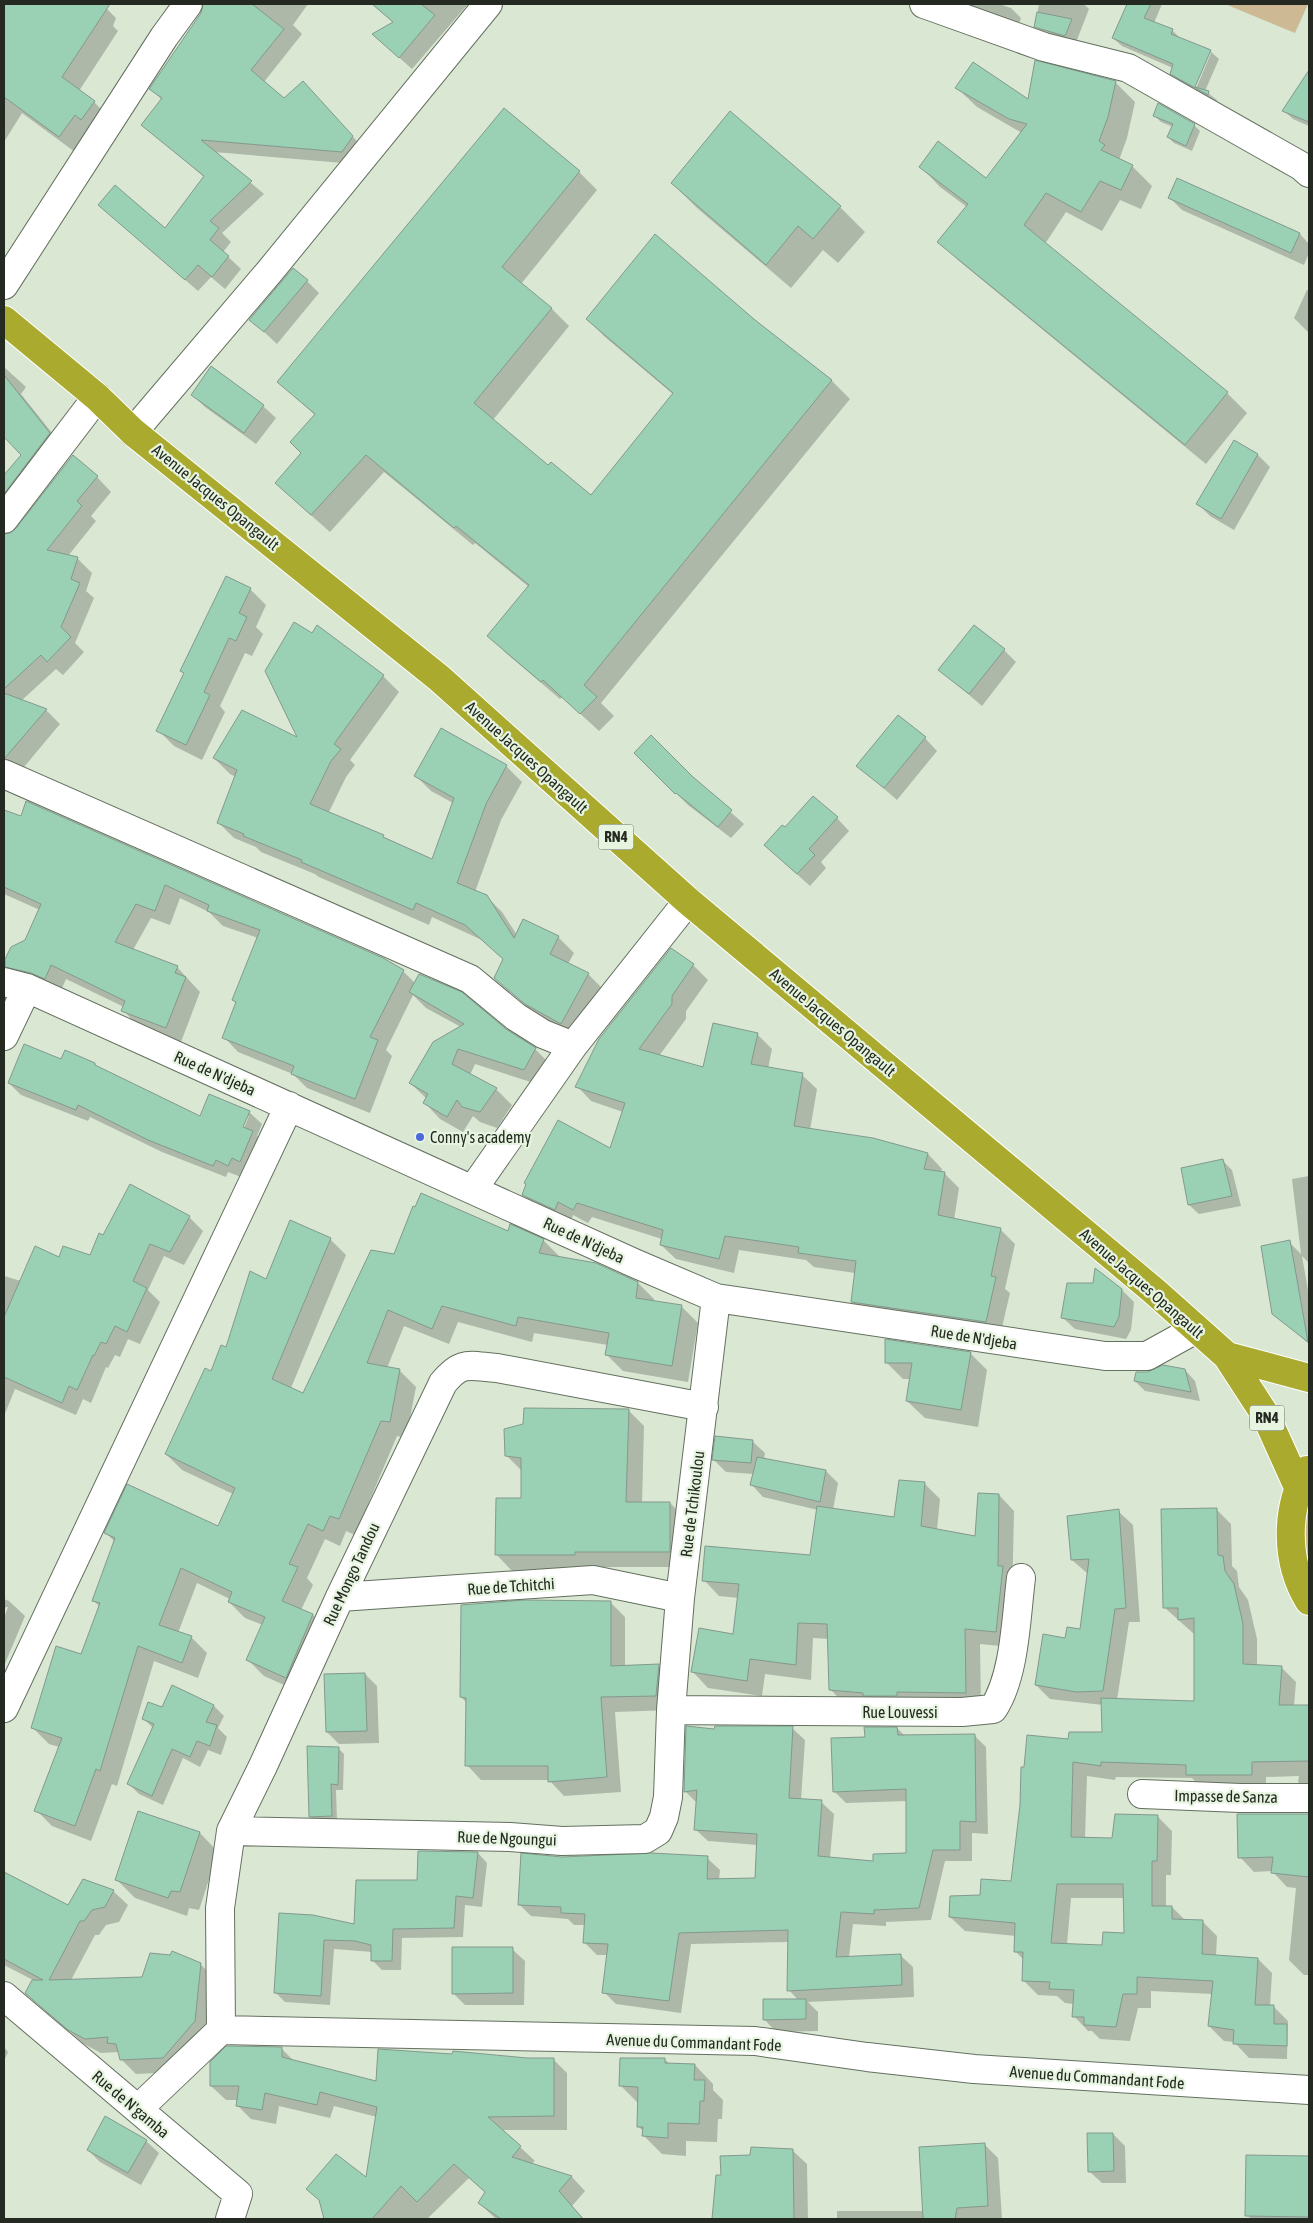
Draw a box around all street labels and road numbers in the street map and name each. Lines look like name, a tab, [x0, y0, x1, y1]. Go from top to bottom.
street label: Avenue Jacques Opangault	[148, 440, 283, 555]
street label: Avenue Jacques Opangault	[462, 697, 592, 818]
road number: RN4	[598, 824, 634, 850]
street label: Avenue Jacques Opangault	[766, 964, 900, 1081]
street label: Rue de N'djeba	[171, 1047, 258, 1100]
street label: Rue de N'djeba	[540, 1213, 627, 1267]
street label: Avenue Jacques Opangault	[1076, 1224, 1208, 1343]
street label: Rue de N'djeba	[929, 1321, 1018, 1354]
road number: RN4	[1250, 1406, 1284, 1430]
street label: Rue de Tchikoulou	[677, 1450, 707, 1558]
street label: Rue Mongo Tandou	[319, 1520, 384, 1629]
street label: Rue de Tchitchi	[467, 1574, 555, 1598]
street label: Rue Louvessi	[862, 1703, 938, 1721]
street label: Impasse de Sanza	[1174, 1786, 1278, 1807]
street label: Rue de Ngoungui	[457, 1827, 557, 1850]
street label: Avenue du Commandant Fode	[606, 2030, 782, 2054]
street label: Avenue du Commandant Fode	[1009, 2062, 1185, 2092]
street label: Rue de N'gamba	[88, 2067, 173, 2142]

